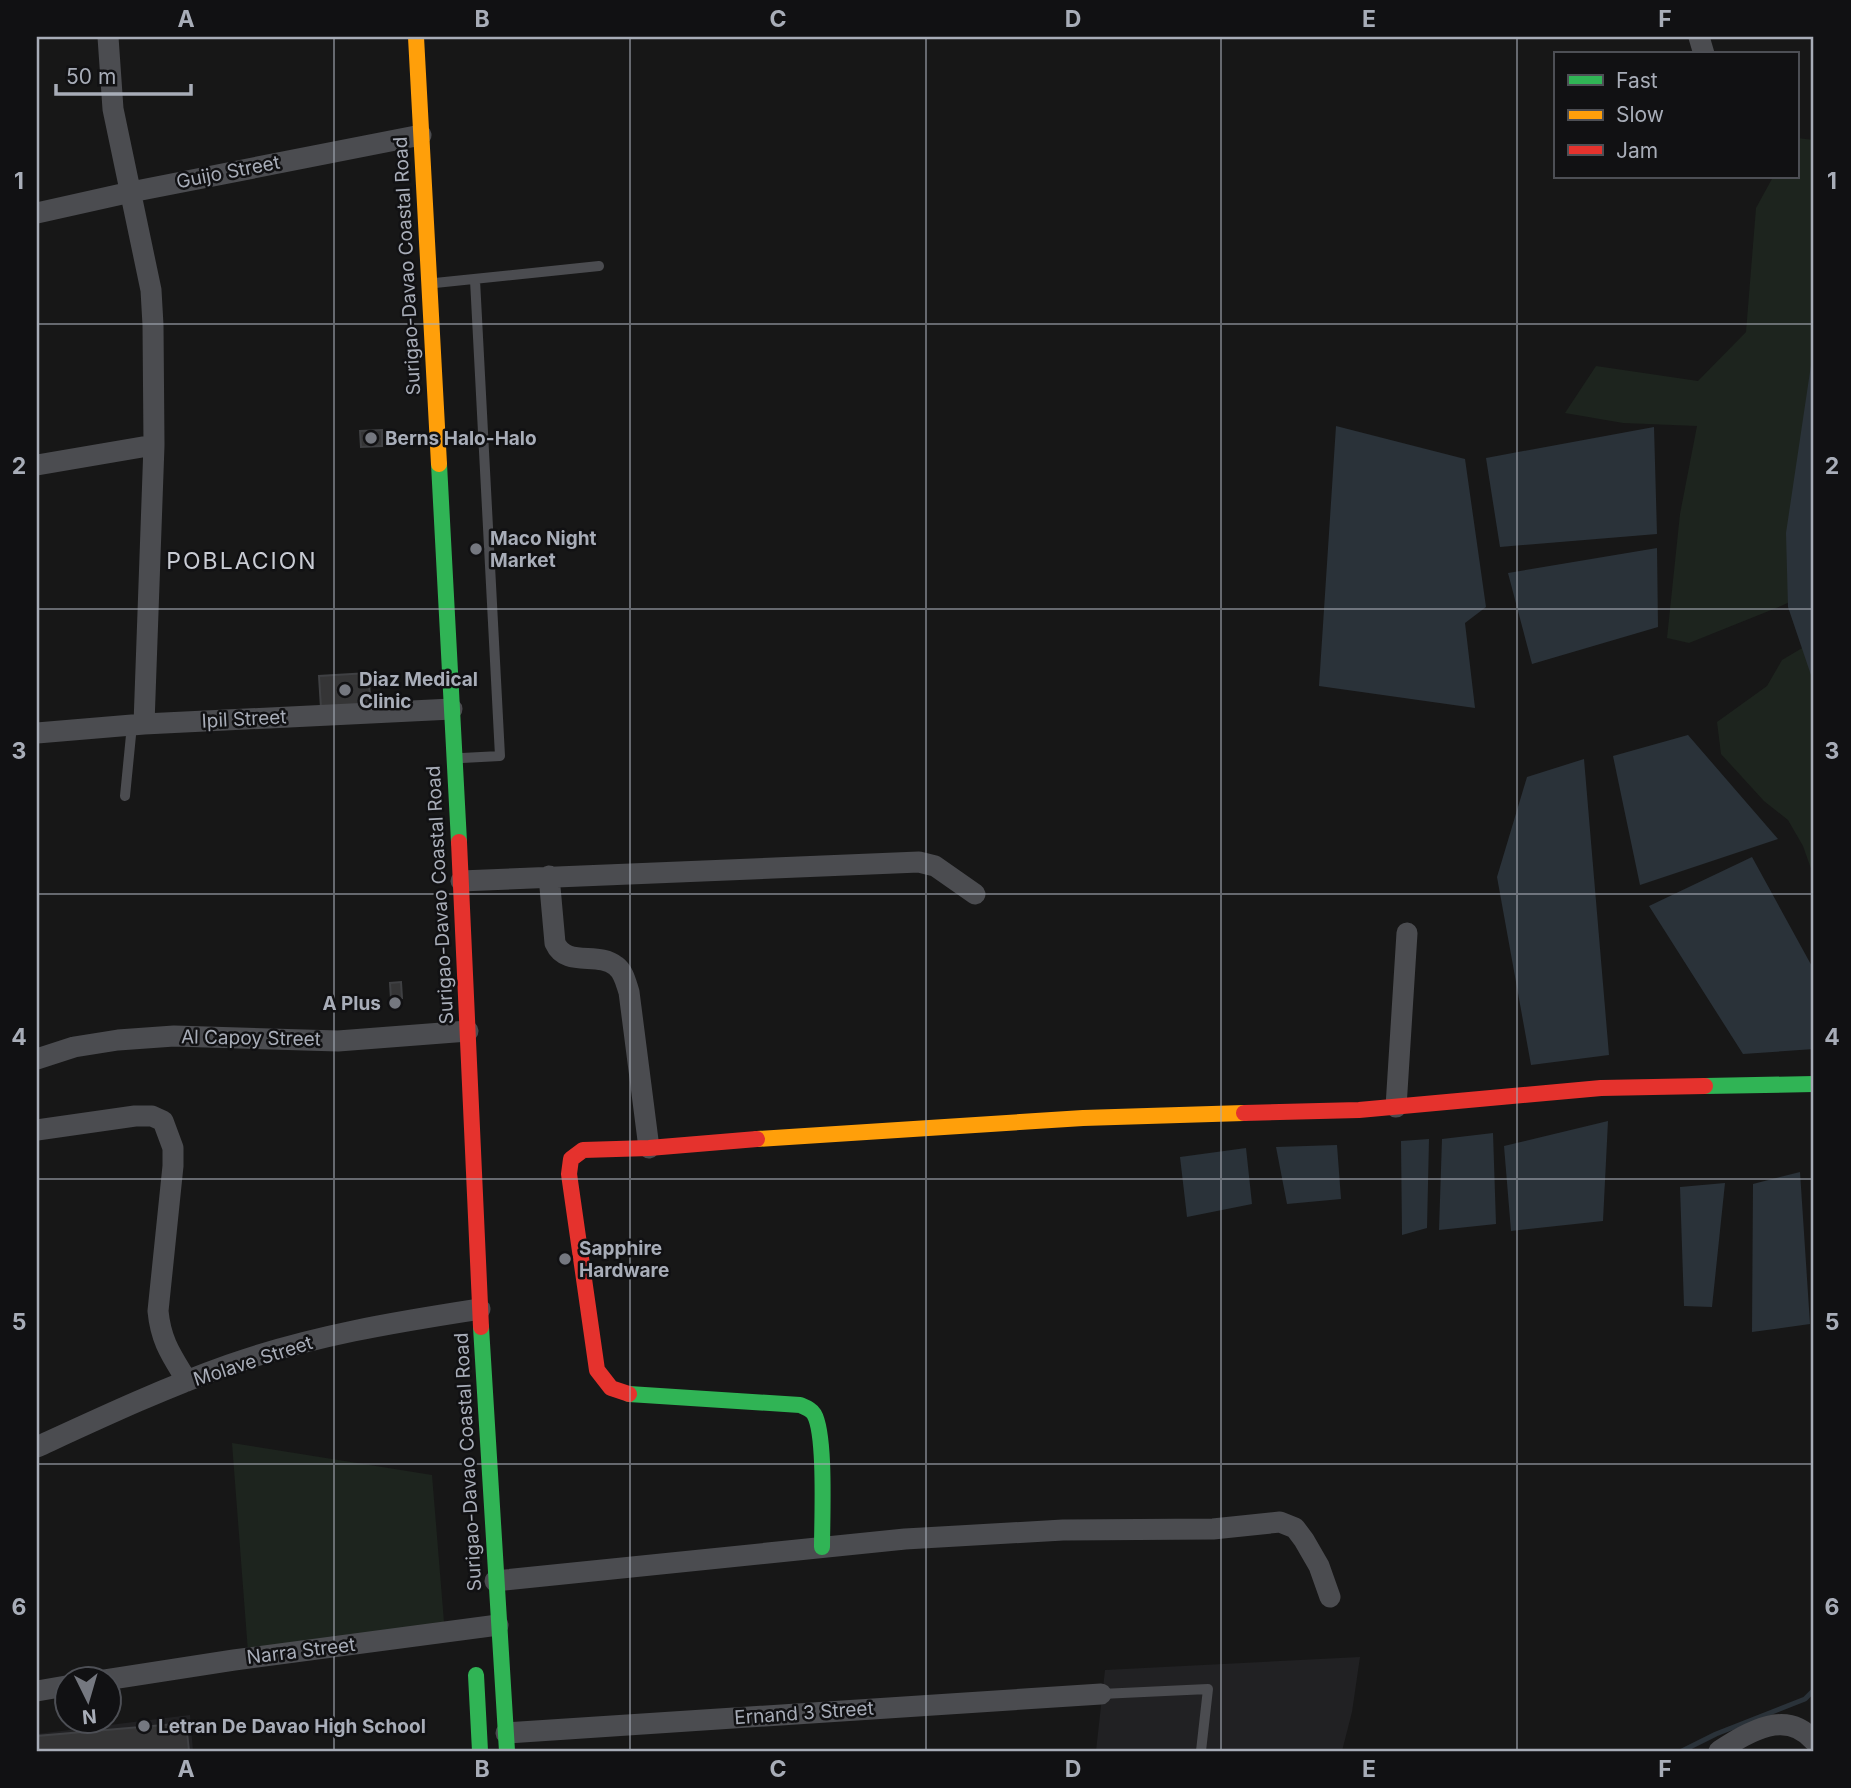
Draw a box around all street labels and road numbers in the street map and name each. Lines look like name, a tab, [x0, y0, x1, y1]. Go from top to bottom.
street label: Surigao-Davao Coastal Road	[389, 136, 425, 396]
street label: Guijo Street	[174, 151, 282, 193]
street label: Ipil Street	[201, 705, 287, 733]
street label: Surigao-Davao Coastal Road	[422, 765, 458, 1025]
street label: Al Capoy Street	[181, 1025, 321, 1051]
street label: Molave Street	[191, 1331, 315, 1391]
street label: Surigao-Davao Coastal Road	[450, 1332, 486, 1592]
street label: Narra Street	[245, 1633, 357, 1669]
street label: Ernand 3 Street	[734, 1697, 874, 1729]

